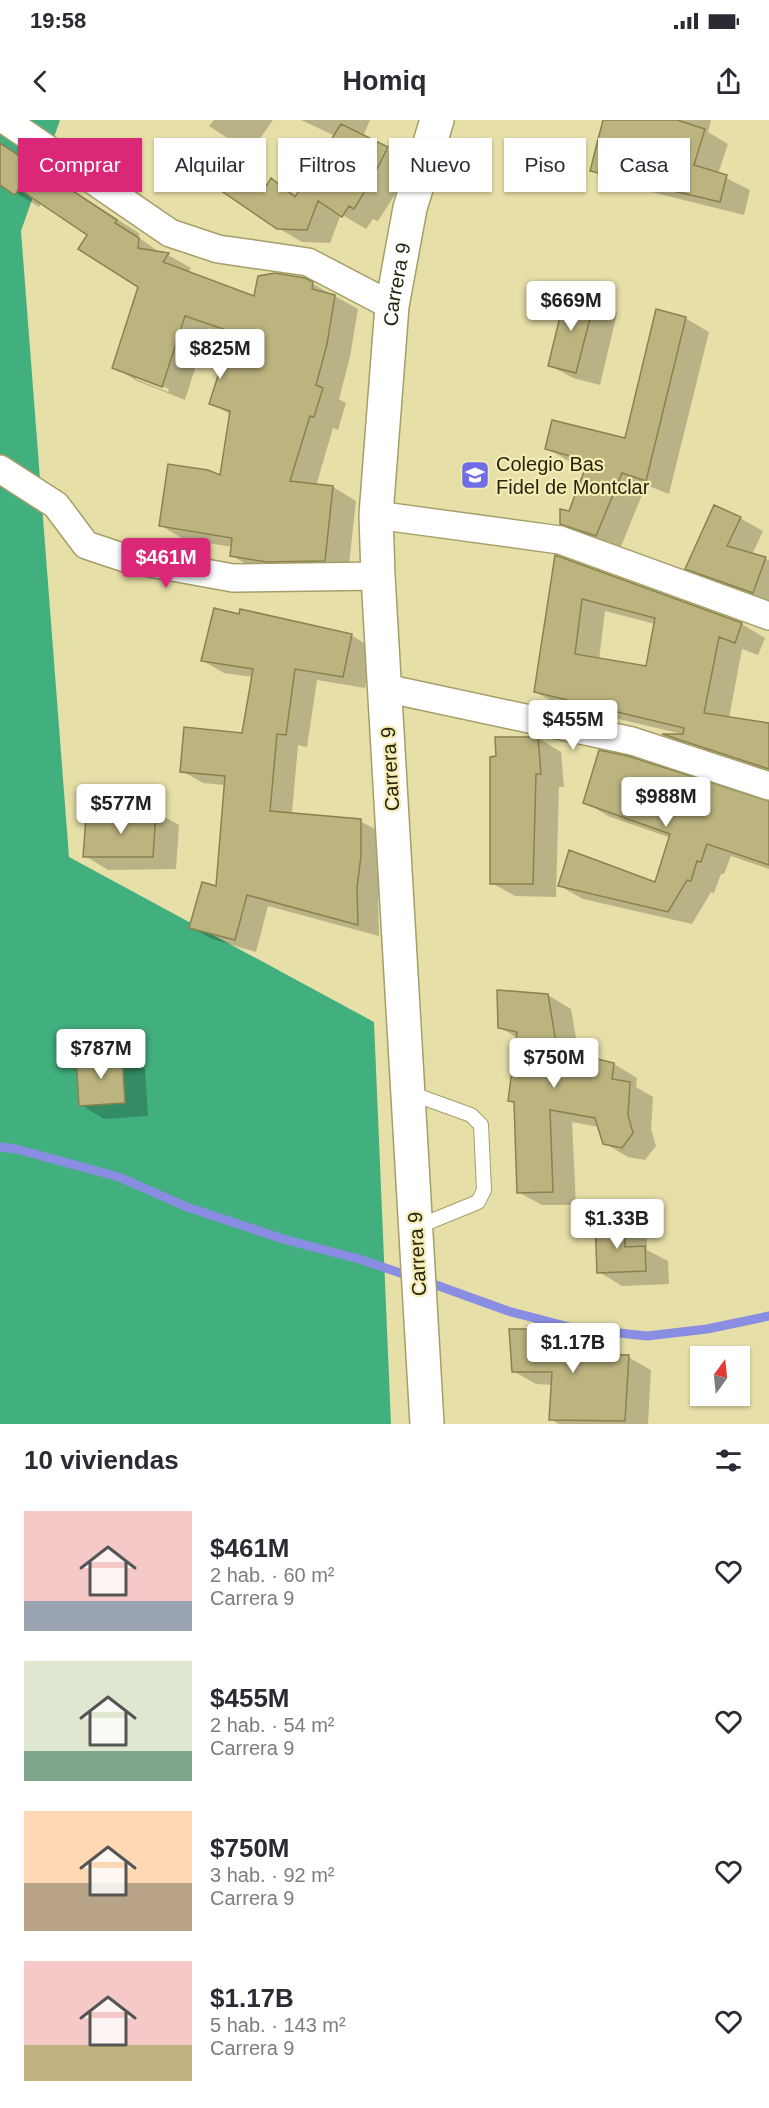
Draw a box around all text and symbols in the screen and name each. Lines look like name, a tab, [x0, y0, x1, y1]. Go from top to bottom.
text: 19:58	[30, 8, 86, 33]
icon: back	[24, 65, 57, 98]
icon: share	[712, 65, 745, 98]
text: Homiq	[343, 66, 427, 96]
chip: Comprar	[18, 138, 142, 192]
chip: Alquilar	[154, 138, 266, 192]
chip: Filtros	[278, 138, 377, 192]
chip: Nuevo	[389, 138, 492, 192]
chip: Piso	[504, 138, 586, 192]
chip: Casa	[598, 138, 690, 192]
street label: Carrera 9	[379, 241, 414, 327]
pin: $669M	[529, 281, 613, 332]
text: $669M	[540, 289, 602, 311]
pin: $825M	[178, 329, 262, 380]
text: $825M	[189, 337, 251, 359]
place label: Colegio Bas Fidel de Montclar	[496, 453, 650, 498]
school or university icon: Colegio Bas Fidel de Montclar	[459, 459, 491, 491]
pin: $461M	[124, 538, 208, 589]
text: $461M	[135, 546, 197, 568]
pin: $455M	[531, 700, 615, 751]
text: $455M	[542, 708, 604, 730]
street label: Carrera 9	[377, 726, 403, 812]
pin: $988M	[624, 777, 708, 828]
pin: $577M	[79, 784, 163, 835]
text: $988M	[635, 785, 697, 807]
text: $577M	[90, 792, 152, 814]
pin: $787M	[59, 1029, 143, 1080]
text: $787M	[70, 1037, 132, 1059]
pin: $750M	[512, 1038, 596, 1089]
text: $750M	[523, 1046, 585, 1068]
pin: $1.33B	[568, 1199, 666, 1250]
text: $1.33B	[585, 1207, 649, 1229]
street label: Carrera 9	[404, 1211, 430, 1297]
pin: $1.17B	[524, 1323, 622, 1374]
text: $1.17B	[541, 1331, 605, 1353]
north arrow	[690, 1346, 750, 1406]
map controls	[690, 1346, 750, 1406]
icon: filters	[712, 1444, 745, 1477]
text: 10 viviendas	[24, 1445, 179, 1475]
text: $461M	[210, 1533, 290, 1563]
icon: home	[72, 1535, 144, 1607]
icon: heart	[712, 1555, 745, 1588]
text: 2 hab. · 60 m²	[210, 1564, 335, 1586]
text: Carrera 9	[210, 1587, 294, 1609]
text: $455M	[210, 1683, 290, 1713]
icon: home	[72, 1685, 144, 1757]
icon: heart	[712, 1705, 745, 1738]
text: 2 hab. · 54 m²	[210, 1714, 335, 1736]
text: Carrera 9	[210, 1737, 294, 1759]
text: $750M	[210, 1833, 290, 1863]
icon: home	[72, 1835, 144, 1907]
icon: heart	[712, 1855, 745, 1888]
text: 3 hab. · 92 m²	[210, 1864, 335, 1886]
text: Carrera 9	[210, 1887, 294, 1909]
text: $1.17B	[210, 1983, 294, 2013]
icon: home	[72, 1985, 144, 2057]
icon: heart	[712, 2005, 745, 2038]
text: 5 hab. · 143 m²	[210, 2014, 346, 2036]
text: Carrera 9	[210, 2037, 294, 2059]

